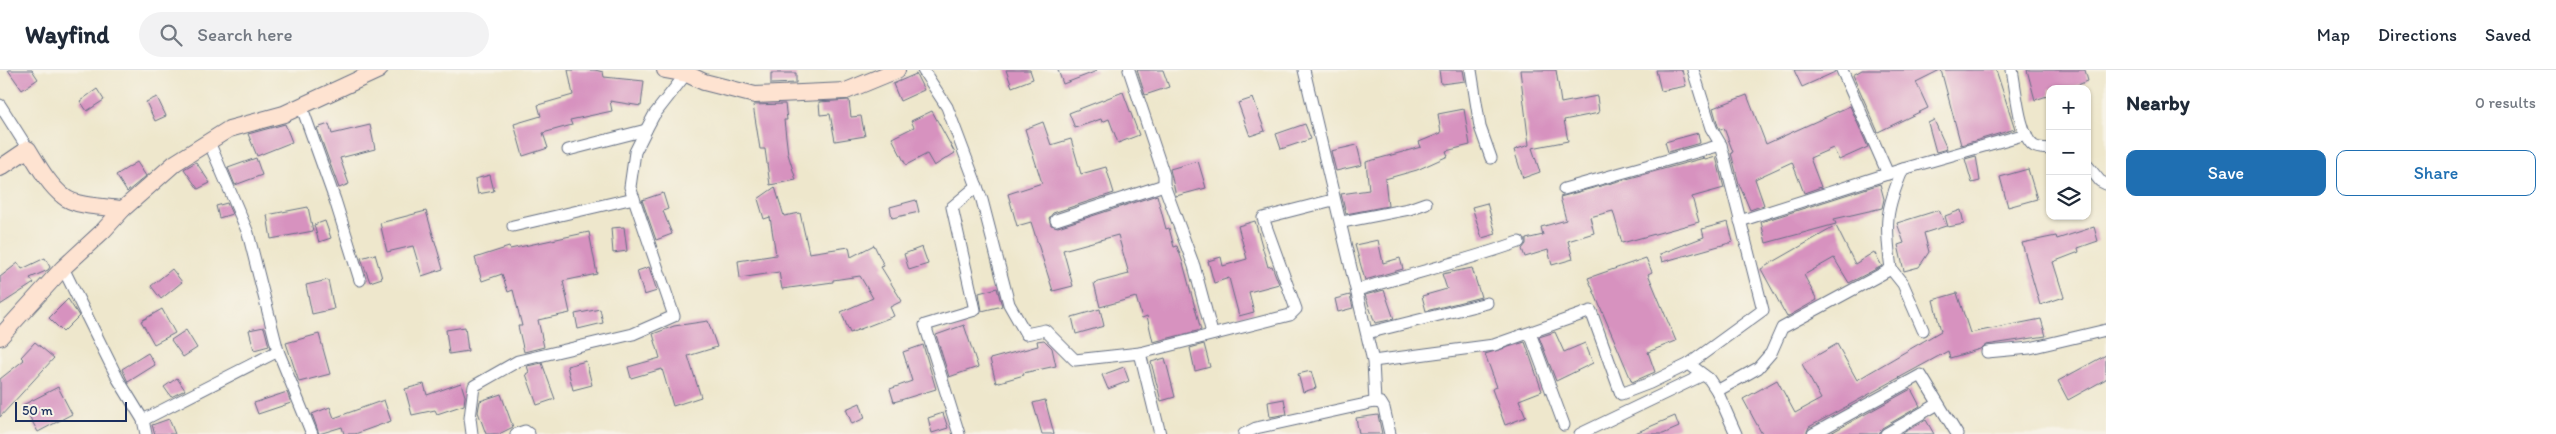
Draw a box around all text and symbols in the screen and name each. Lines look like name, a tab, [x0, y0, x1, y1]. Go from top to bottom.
search box	[139, 12, 489, 57]
text: Wayfind	[25, 20, 109, 49]
icon: search	[157, 21, 185, 49]
text: Search here	[197, 23, 293, 46]
text: Map	[2317, 24, 2350, 46]
text: Directions	[2378, 24, 2457, 46]
text: Saved	[2485, 24, 2531, 46]
map controls	[2046, 85, 2091, 220]
button: +	[2046, 85, 2091, 130]
text: Nearby	[2126, 90, 2190, 115]
text: 0 results	[2475, 93, 2536, 112]
button: −	[2046, 130, 2091, 175]
button: Save	[2126, 150, 2326, 196]
button: Share	[2336, 150, 2536, 196]
button: layers	[2046, 175, 2091, 220]
scale bar	[15, 399, 128, 422]
text: 50 m	[22, 402, 53, 419]

